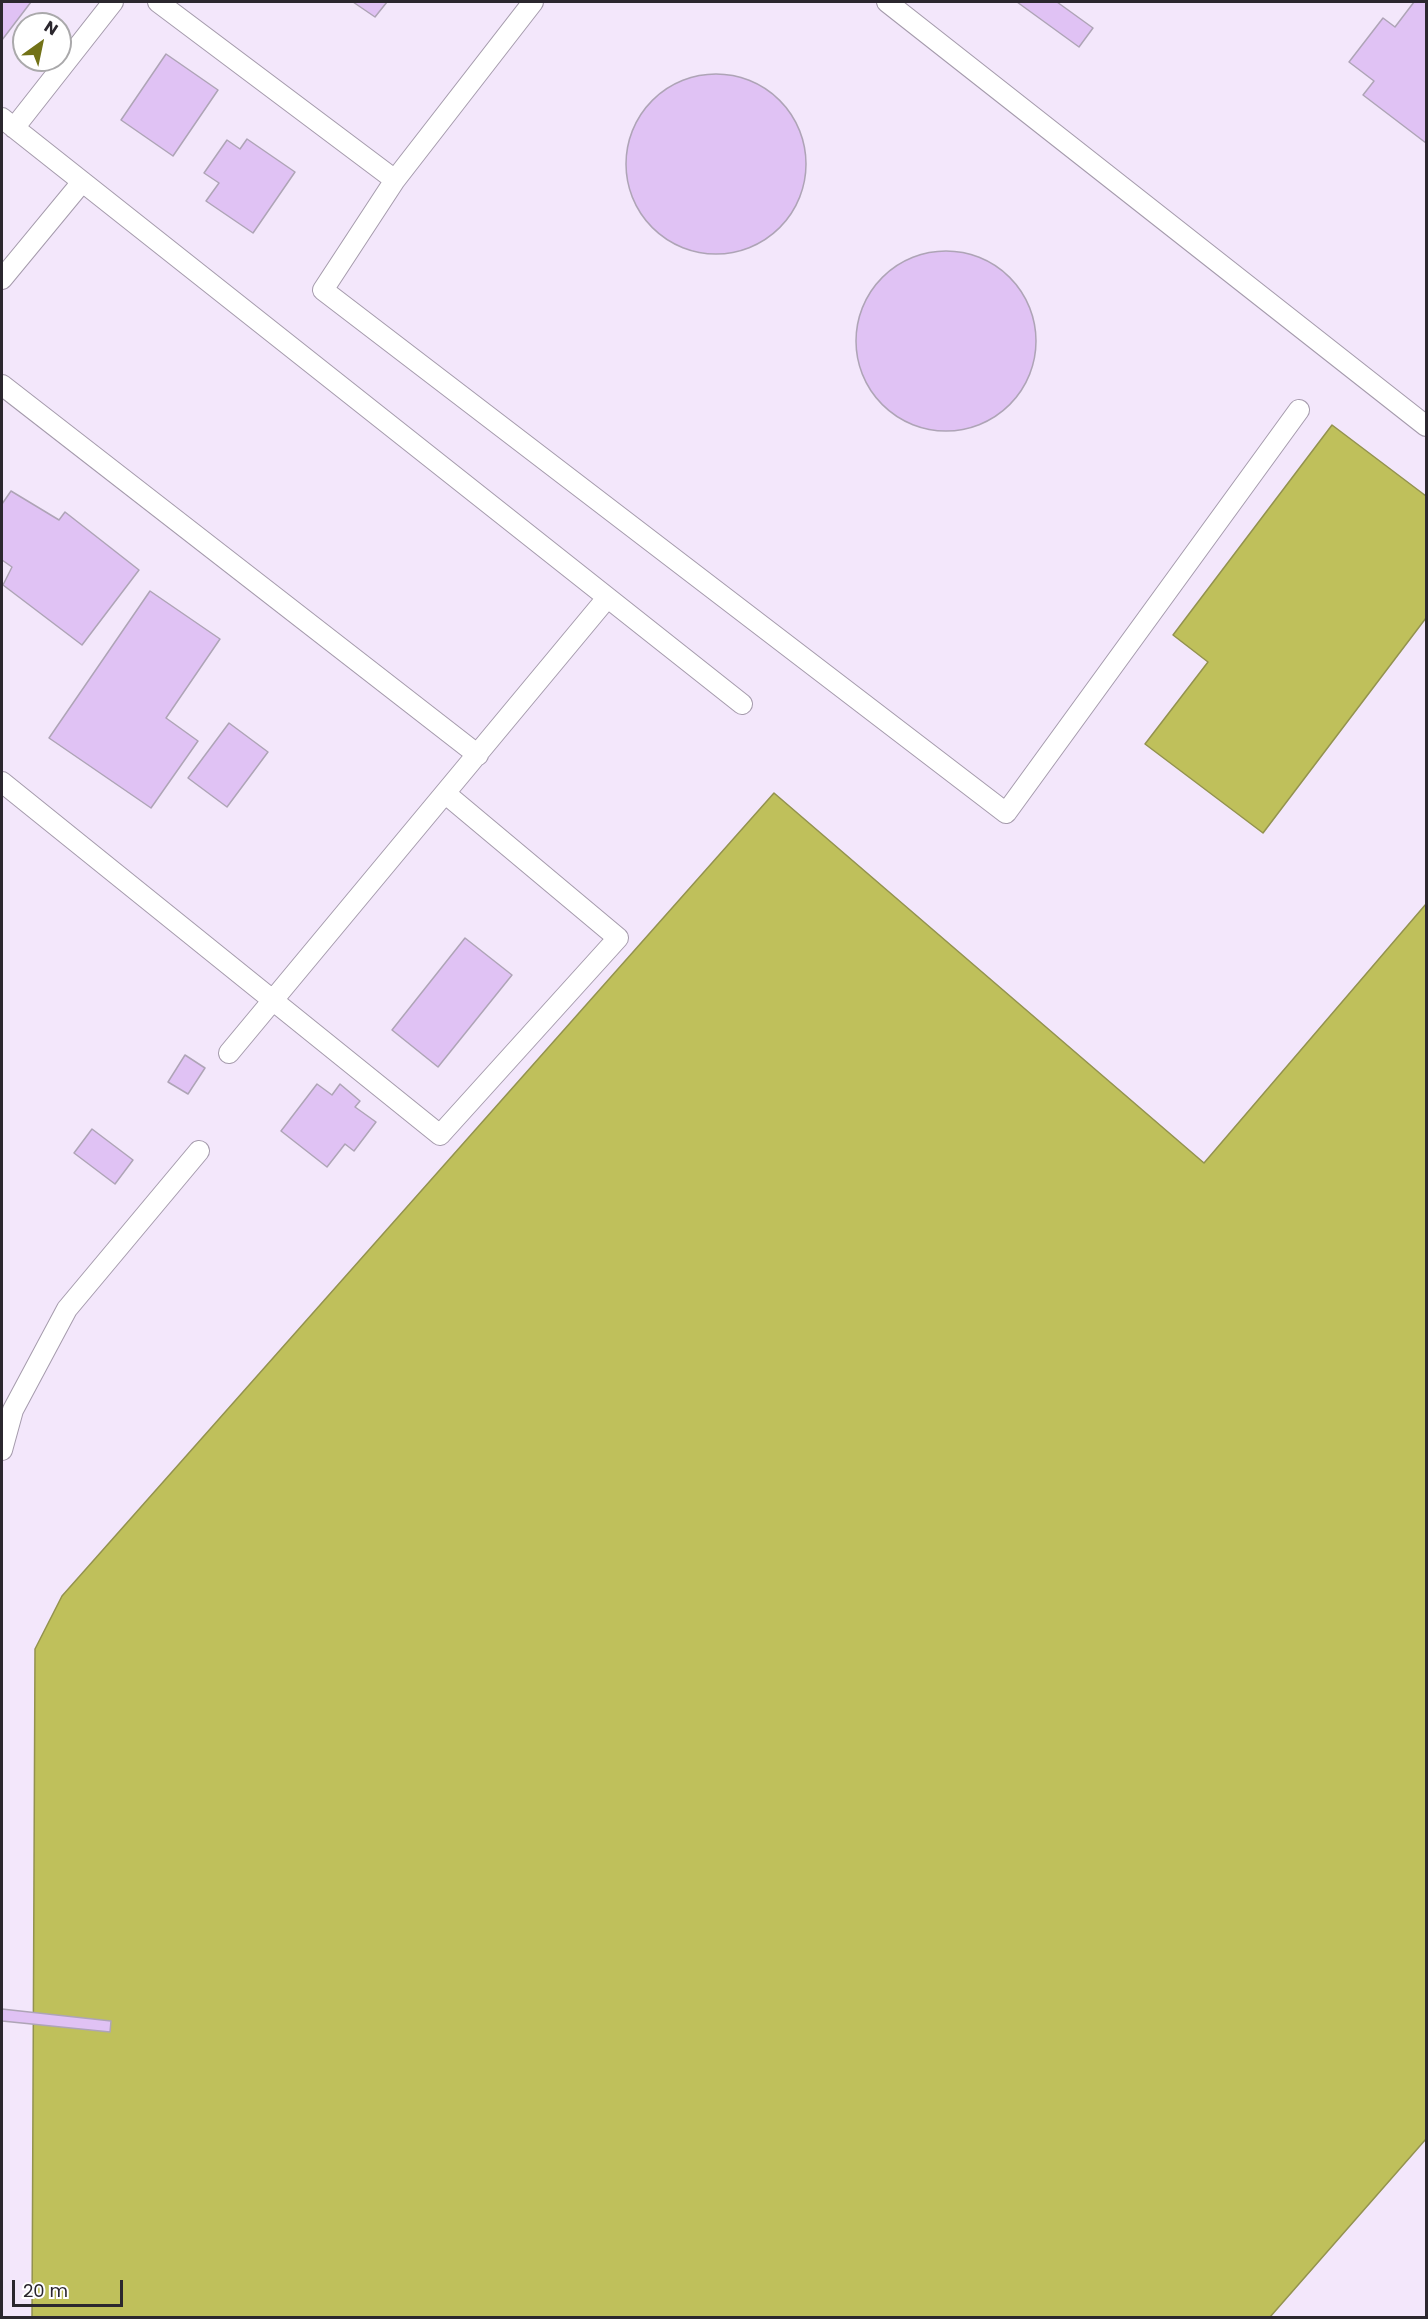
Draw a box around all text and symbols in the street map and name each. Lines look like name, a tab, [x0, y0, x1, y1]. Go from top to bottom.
north arrow	[12, 12, 72, 72]
text: N	[40, 15, 62, 41]
scale bar	[15, 2268, 126, 2306]
text: 20 m	[23, 2278, 68, 2303]

